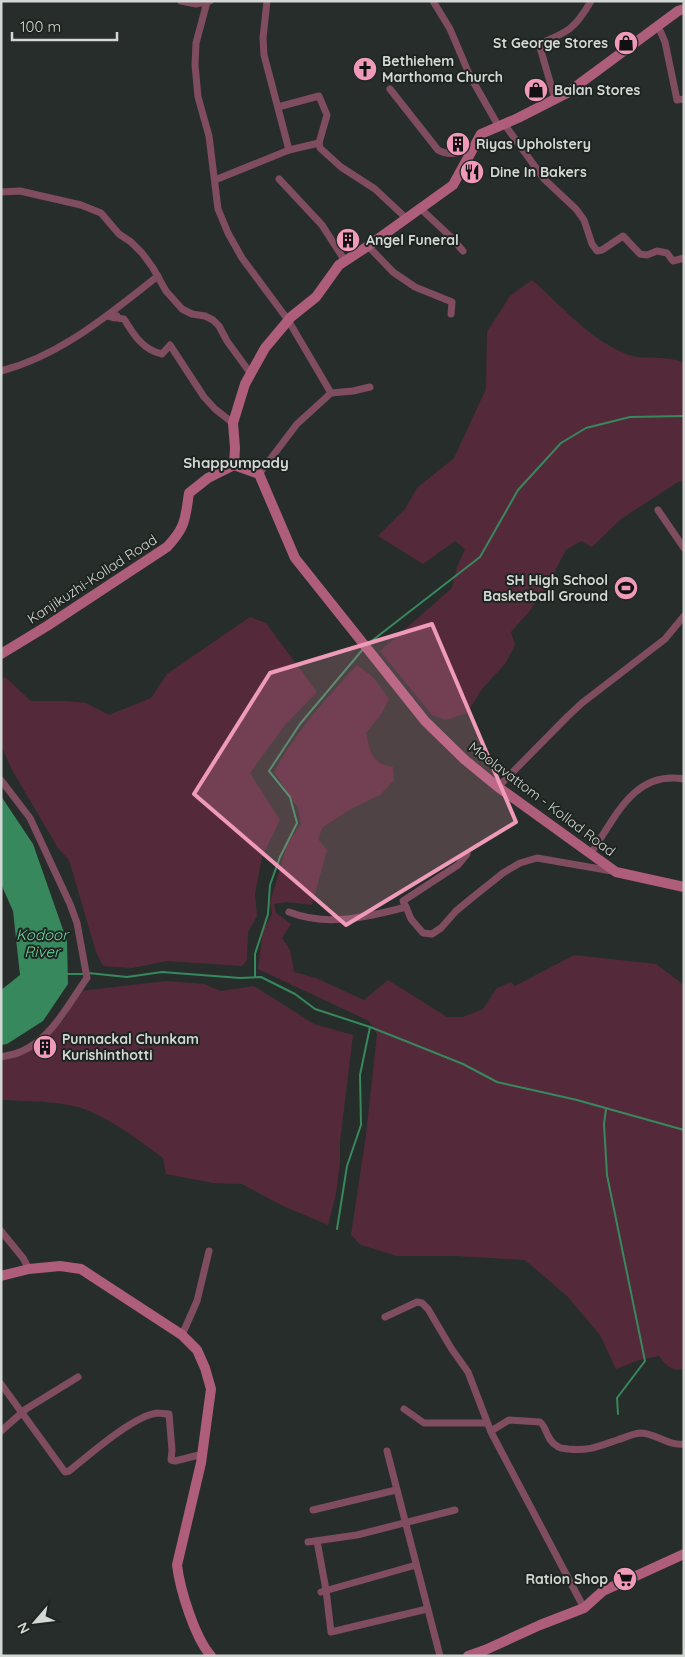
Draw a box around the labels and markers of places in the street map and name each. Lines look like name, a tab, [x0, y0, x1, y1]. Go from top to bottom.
shop icon: St George Stores	[613, 30, 639, 56]
place label: St George Stores	[493, 34, 608, 52]
place label: Bethiehem Marthoma Church	[382, 52, 503, 86]
church icon: Bethiehem Marthoma Church	[352, 56, 378, 82]
shop icon: Balan Stores	[523, 77, 549, 103]
place label: Balan Stores	[554, 81, 641, 99]
building icon: Riyas Upholstery	[445, 131, 471, 157]
place label: Riyas Upholstery	[476, 135, 591, 153]
restaurant icon: Dine In Bakers	[459, 159, 485, 185]
place label: Dine In Bakers	[490, 163, 587, 181]
building icon: Angel Funeral	[335, 227, 361, 253]
place label: Angel Funeral	[366, 231, 459, 249]
place label: SH High School Basketball Ground	[483, 571, 608, 605]
sports icon: SH High School Basketball Ground	[613, 575, 639, 601]
place label: Punnackal Chunkam Kurishinthotti	[62, 1030, 199, 1064]
building icon: Punnackal Chunkam Kurishinthotti	[32, 1034, 58, 1060]
supermarket icon: Ration Shop	[612, 1566, 638, 1592]
place label: Ration Shop	[525, 1570, 608, 1588]

